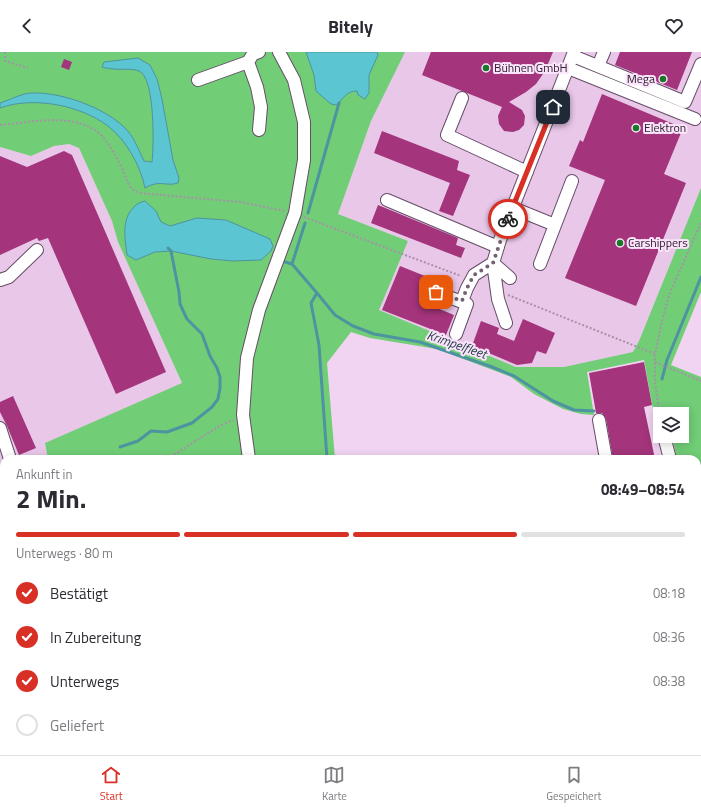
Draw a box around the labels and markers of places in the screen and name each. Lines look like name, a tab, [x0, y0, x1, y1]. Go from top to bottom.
place label: Bühnen GmbH	[494, 58, 568, 77]
marker: Bühnen GmbH	[481, 63, 491, 73]
place label: Mega	[627, 69, 655, 88]
marker: Mega	[658, 74, 668, 84]
pin	[536, 90, 570, 124]
place label: Elektron	[644, 118, 686, 137]
marker: Elektron	[631, 123, 641, 133]
place label: Carshippers	[628, 233, 688, 252]
marker: Carshippers	[615, 238, 625, 248]
pin	[419, 275, 453, 309]

